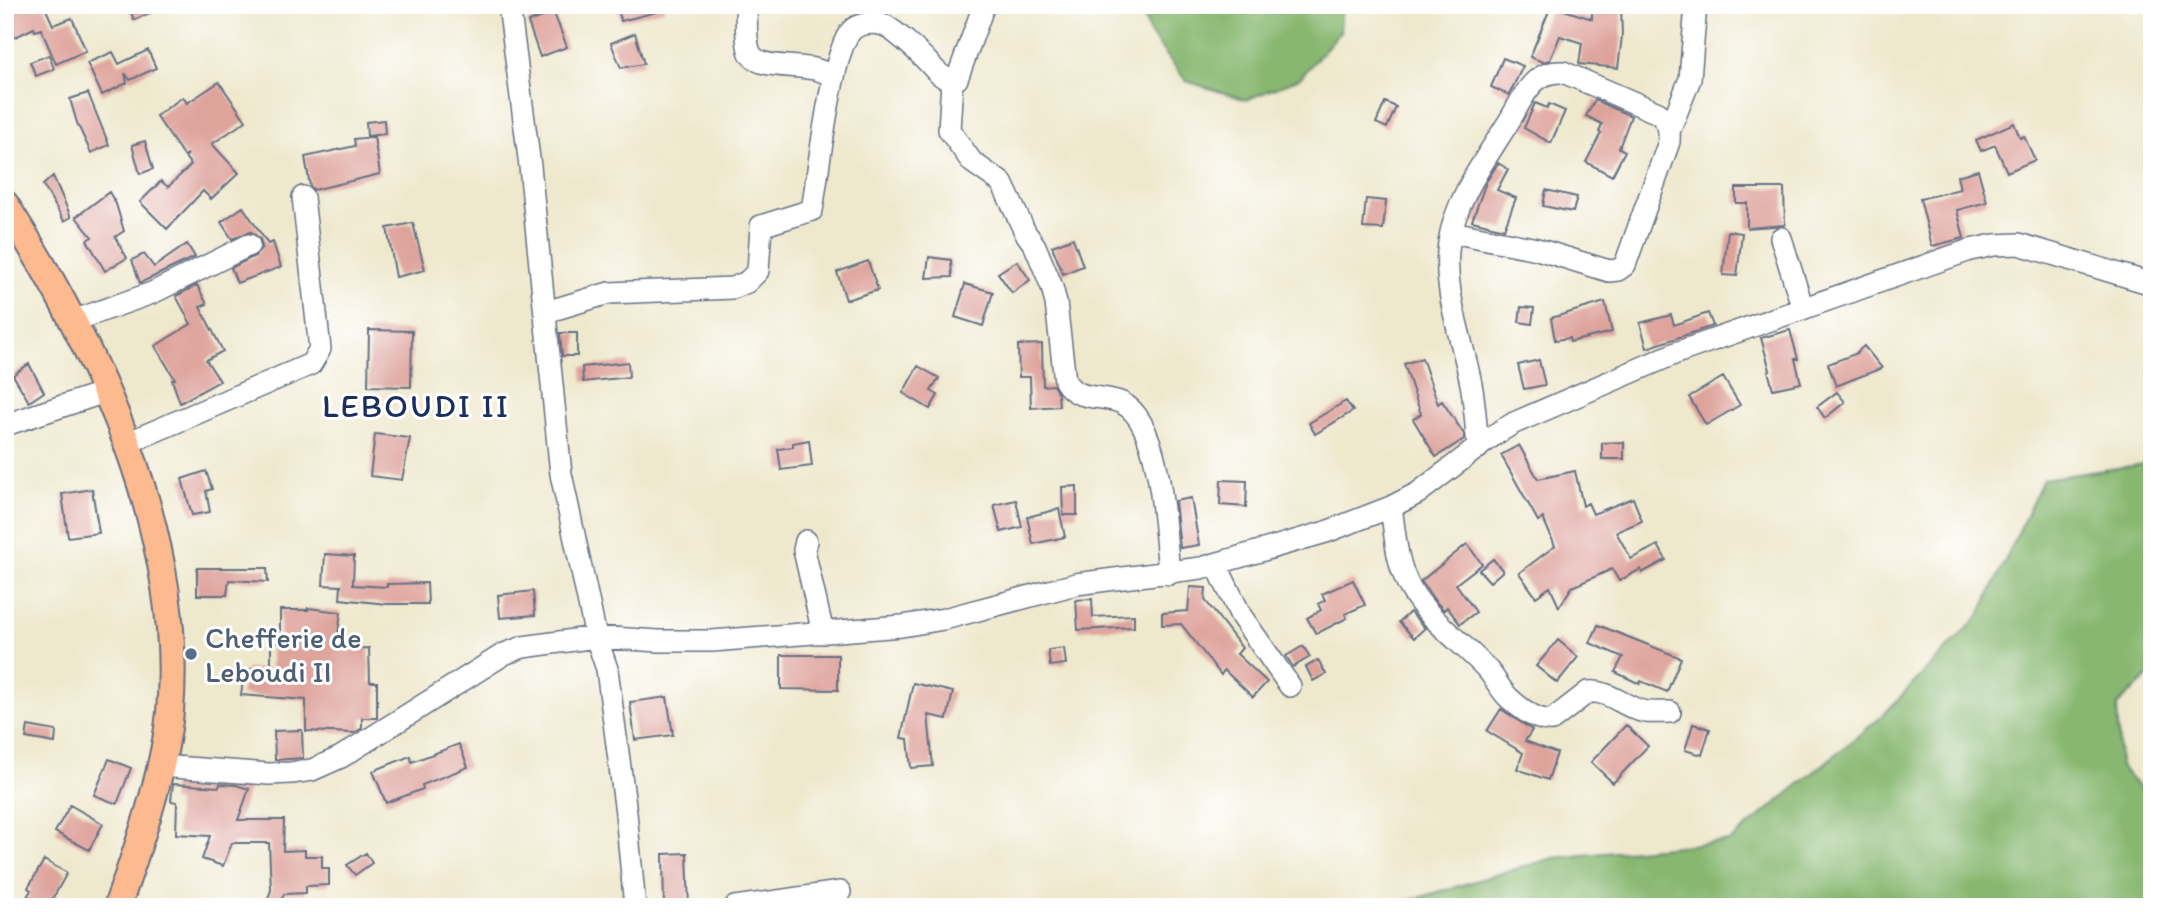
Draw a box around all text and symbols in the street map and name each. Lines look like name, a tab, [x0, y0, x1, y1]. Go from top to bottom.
district label: LEBOUDI II	[322, 386, 510, 425]
place label: Chefferie de Leboudi II	[205, 619, 361, 690]
marker: Chefferie de Leboudi II	[183, 646, 199, 662]

